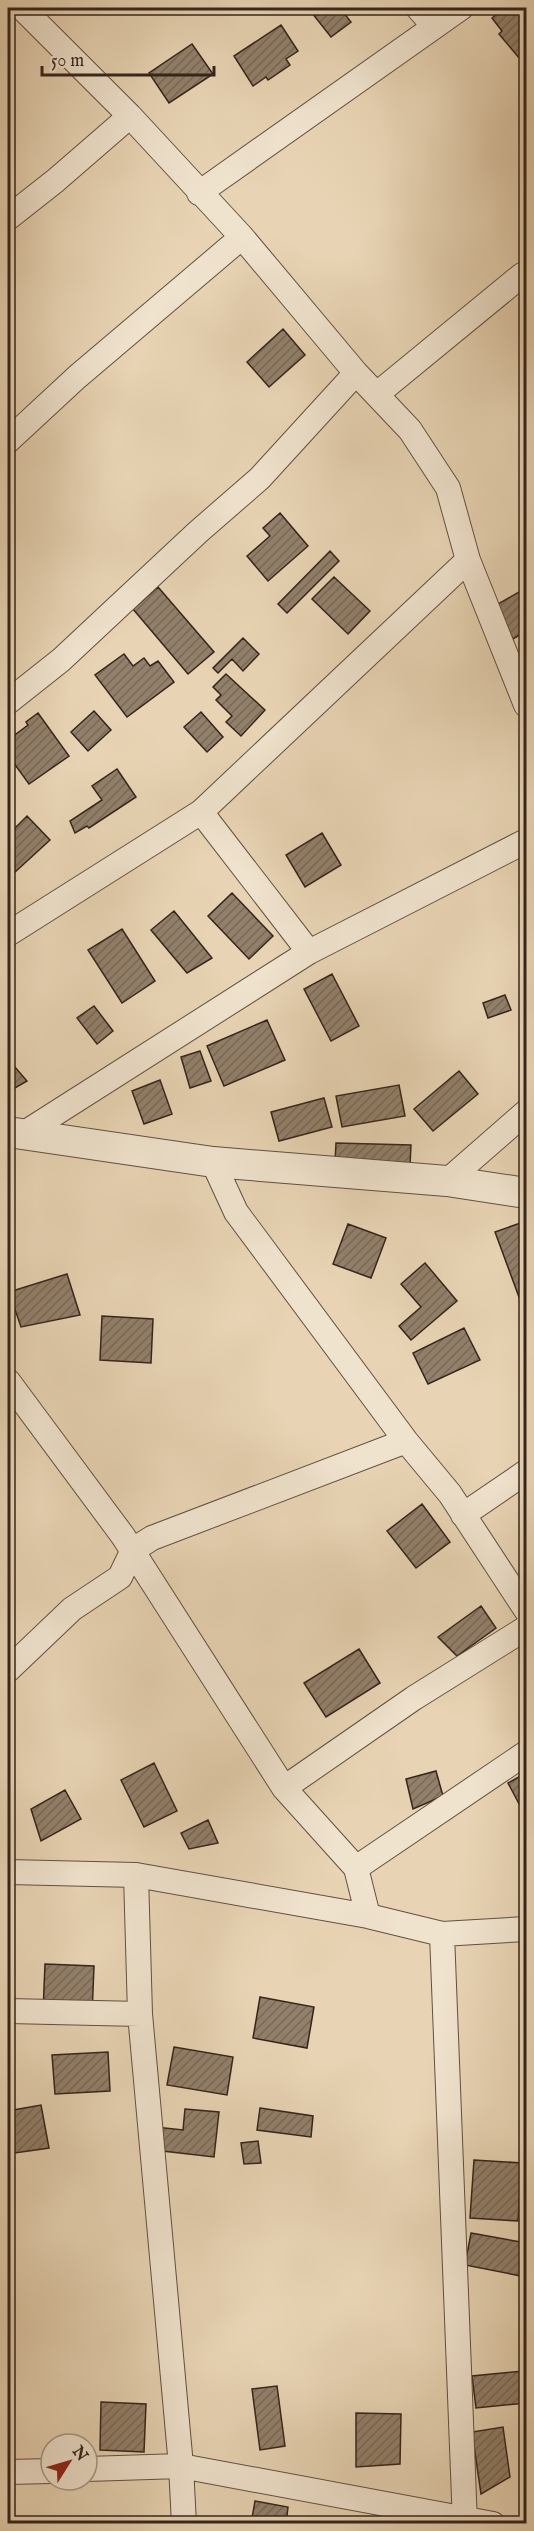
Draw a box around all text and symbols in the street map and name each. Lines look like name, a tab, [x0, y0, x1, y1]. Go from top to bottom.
scale bar	[42, 39, 214, 77]
text: 50 m	[51, 50, 84, 73]
north arrow	[39, 2432, 99, 2492]
text: N	[67, 2442, 92, 2466]

